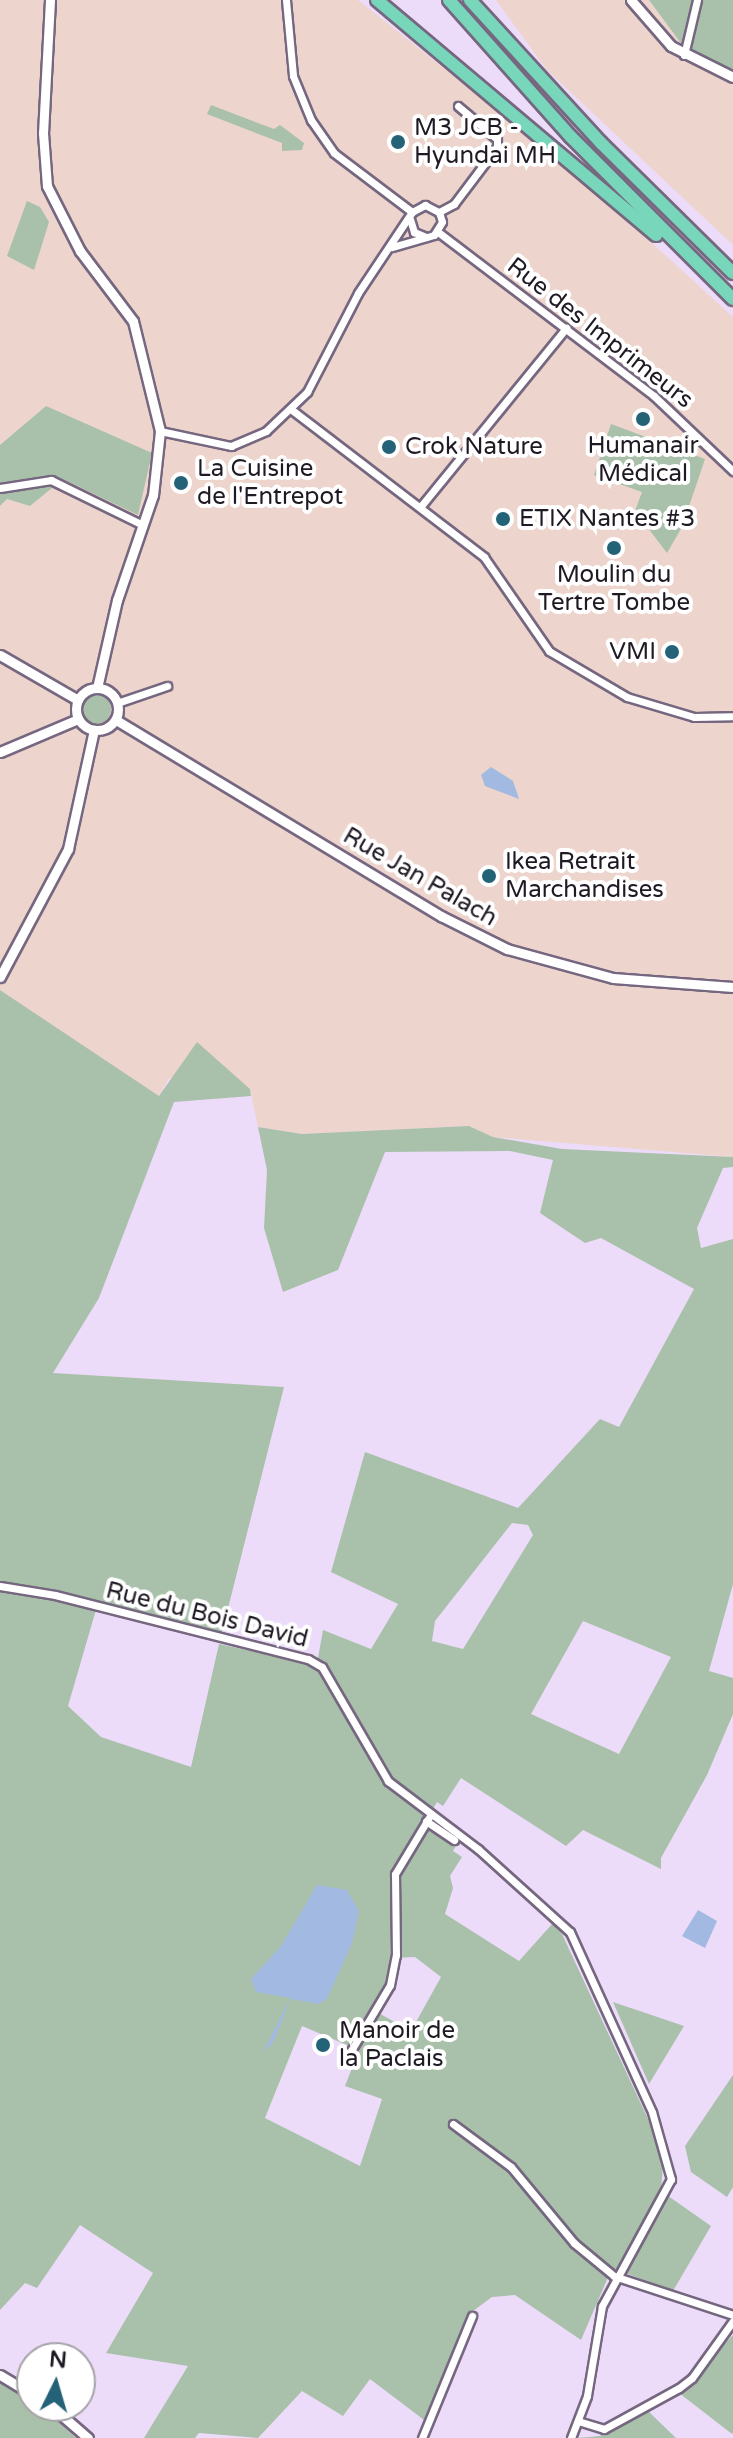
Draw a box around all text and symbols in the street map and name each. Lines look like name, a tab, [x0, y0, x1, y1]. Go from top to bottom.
place label: M3 JCB - Hyundai MH	[414, 114, 556, 170]
marker: M3 JCB - Hyundai MH	[389, 133, 407, 151]
street label: Rue des Imprimeurs	[501, 251, 699, 415]
marker: Humanair Médical	[634, 410, 652, 428]
place label: Humanair Médical	[587, 432, 699, 488]
place label: Crok Nature	[405, 433, 543, 461]
marker: Crok Nature	[380, 438, 398, 456]
place label: La Cuisine de l'Entrepot	[197, 455, 343, 511]
marker: La Cuisine de l'Entrepot	[172, 474, 190, 492]
place label: ETIX Nantes #3	[519, 505, 695, 533]
marker: ETIX Nantes #3	[494, 510, 512, 528]
marker: Moulin du Tertre Tombe	[605, 539, 623, 557]
place label: Moulin du Tertre Tombe	[538, 561, 690, 617]
place label: VMI	[609, 638, 656, 666]
marker: VMI	[663, 643, 681, 661]
street label: Rue Jan Palach	[338, 821, 502, 933]
place label: Ikea Retrait Marchandises	[505, 848, 664, 904]
marker: Ikea Retrait Marchandises	[480, 867, 498, 885]
street label: Rue du Bois David	[103, 1576, 311, 1654]
place label: Manoir de la Paclais	[339, 2017, 455, 2073]
marker: Manoir de la Paclais	[314, 2036, 332, 2054]
north arrow	[16, 2342, 96, 2422]
text: N	[48, 2346, 68, 2374]

